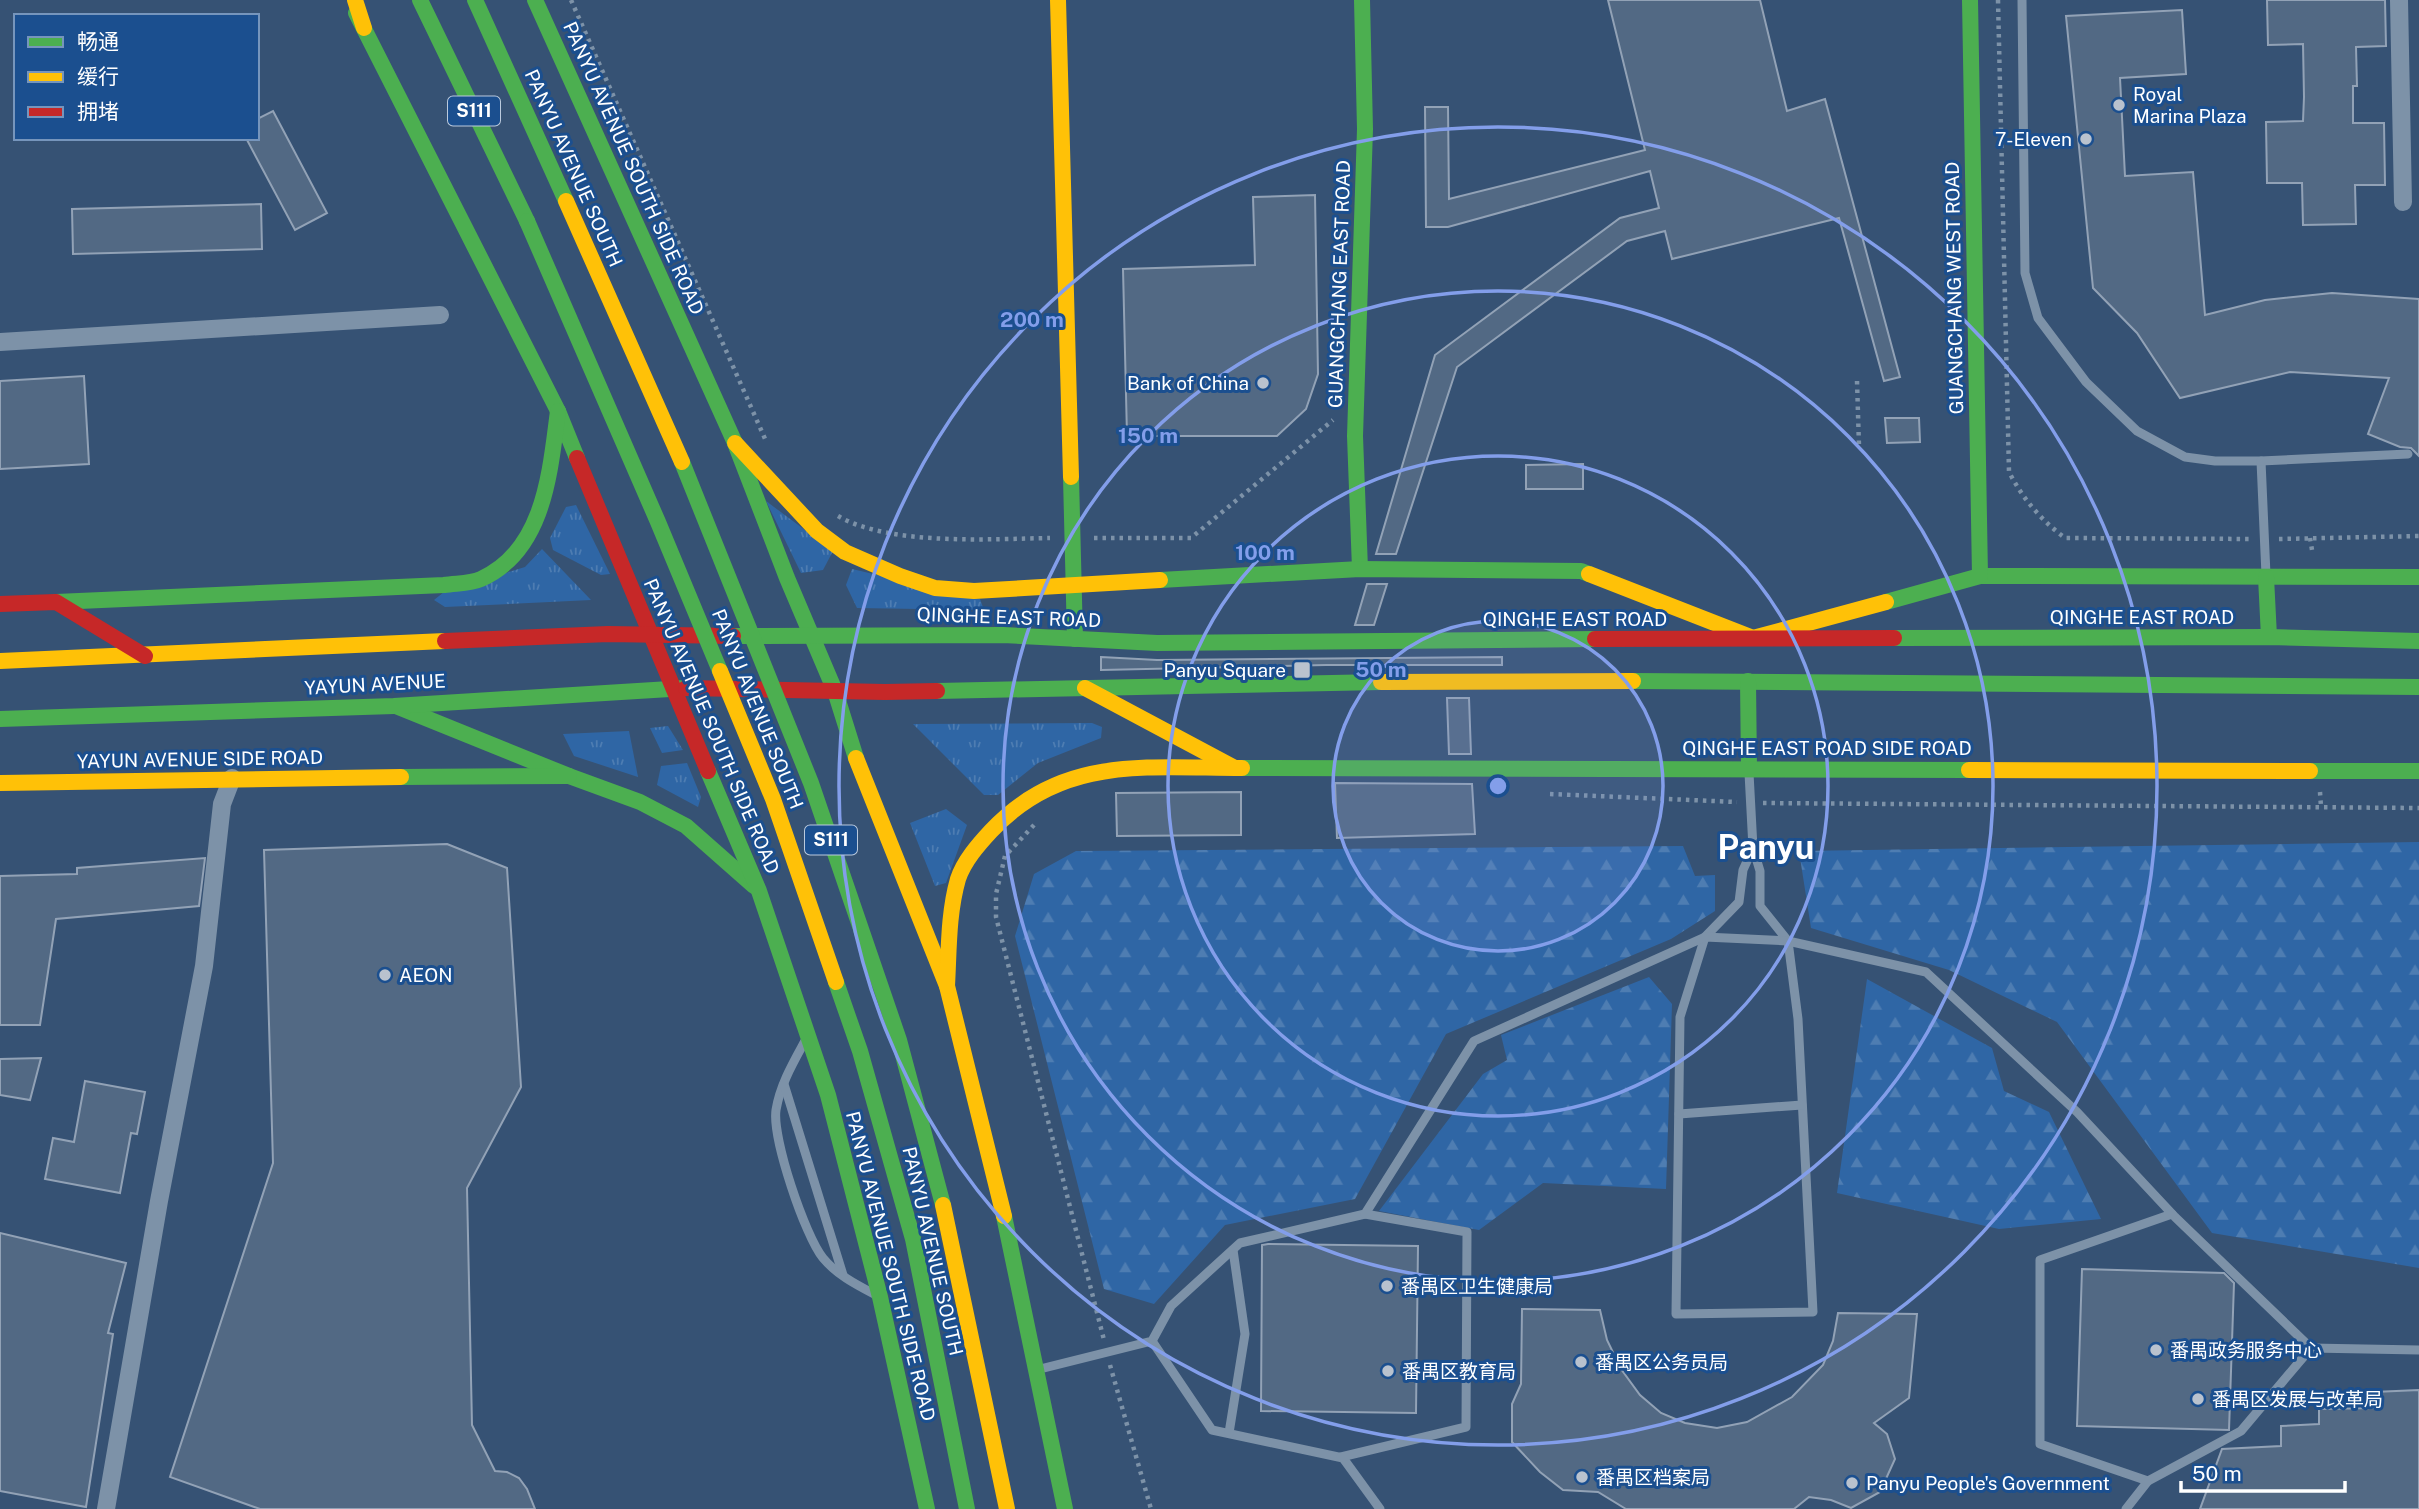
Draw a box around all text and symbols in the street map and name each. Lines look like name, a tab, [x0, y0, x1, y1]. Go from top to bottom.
legend	[14, 14, 259, 140]
street label: PANYU AVENUE SOUTH SIDE ROAD	[559, 18, 709, 318]
text: 畅通	[77, 29, 119, 54]
text: 缓行	[77, 64, 119, 89]
street label: PANYU AVENUE SOUTH	[521, 66, 627, 270]
place label: Royal Marina Plaza	[2133, 83, 2247, 127]
road number: S111	[448, 96, 500, 126]
marker: Royal Marina Plaza	[2111, 97, 2127, 113]
text: 拥堵	[77, 99, 119, 124]
place label: 7-Eleven	[1995, 128, 2072, 150]
marker: 7-Eleven	[2078, 131, 2094, 147]
street label: GUANGCHANG EAST ROAD	[1324, 160, 1354, 408]
street label: GUANGCHANG WEST ROAD	[1941, 161, 1967, 415]
text: 200 m	[1000, 307, 1064, 332]
place label: Bank of China	[1127, 372, 1249, 394]
marker: Bank of China	[1255, 375, 1271, 391]
text: 150 m	[1118, 423, 1178, 448]
text: 100 m	[1235, 540, 1295, 565]
street label: PANYU AVENUE SOUTH SIDE ROAD	[640, 575, 784, 877]
street label: QINGHE EAST ROAD	[916, 603, 1102, 631]
street label: PANYU AVENUE SOUTH	[708, 606, 808, 812]
street label: QINGHE EAST ROAD	[2050, 606, 2234, 628]
street label: QINGHE EAST ROAD	[1483, 608, 1667, 630]
text: 50 m	[1355, 657, 1407, 682]
place label: Panyu Square	[1164, 659, 1286, 681]
marker: Panyu Square	[1292, 660, 1312, 680]
street label: YAYUN AVENUE	[304, 669, 446, 699]
street label: QINGHE EAST ROAD SIDE ROAD	[1682, 737, 1972, 759]
street label: YAYUN AVENUE SIDE ROAD	[77, 746, 323, 772]
centre of rings	[1486, 774, 1510, 798]
road number: S111	[805, 826, 857, 854]
district label: Panyu	[1718, 828, 1814, 866]
place label: AEON	[399, 964, 453, 986]
marker: AEON	[377, 967, 393, 983]
street label: PANYU AVENUE SOUTH SIDE ROAD	[842, 1109, 940, 1423]
street label: PANYU AVENUE SOUTH	[898, 1144, 968, 1358]
place label: 番禺区卫生健康局	[1401, 1275, 1553, 1297]
marker: 番禺区卫生健康局	[1379, 1278, 1395, 1294]
place label: 番禺政务服务中心	[2170, 1339, 2322, 1361]
marker: 番禺政务服务中心	[2148, 1342, 2164, 1358]
place label: 番禺区公务员局	[1595, 1351, 1728, 1373]
marker: 番禺区公务员局	[1573, 1354, 1589, 1370]
place label: 番禺区教育局	[1402, 1360, 1516, 1382]
marker: 番禺区教育局	[1380, 1363, 1396, 1379]
place label: 番禺区发展与改革局	[2212, 1388, 2383, 1410]
marker: 番禺区发展与改革局	[2190, 1391, 2206, 1407]
scale bar	[2181, 1450, 2346, 1494]
text: 50 m	[2192, 1461, 2242, 1486]
place label: 番禺区档案局	[1596, 1466, 1710, 1488]
marker: 番禺区档案局	[1574, 1469, 1590, 1485]
place label: Panyu People's Government	[1866, 1472, 2110, 1494]
marker: Panyu People's Government	[1844, 1475, 1860, 1491]

